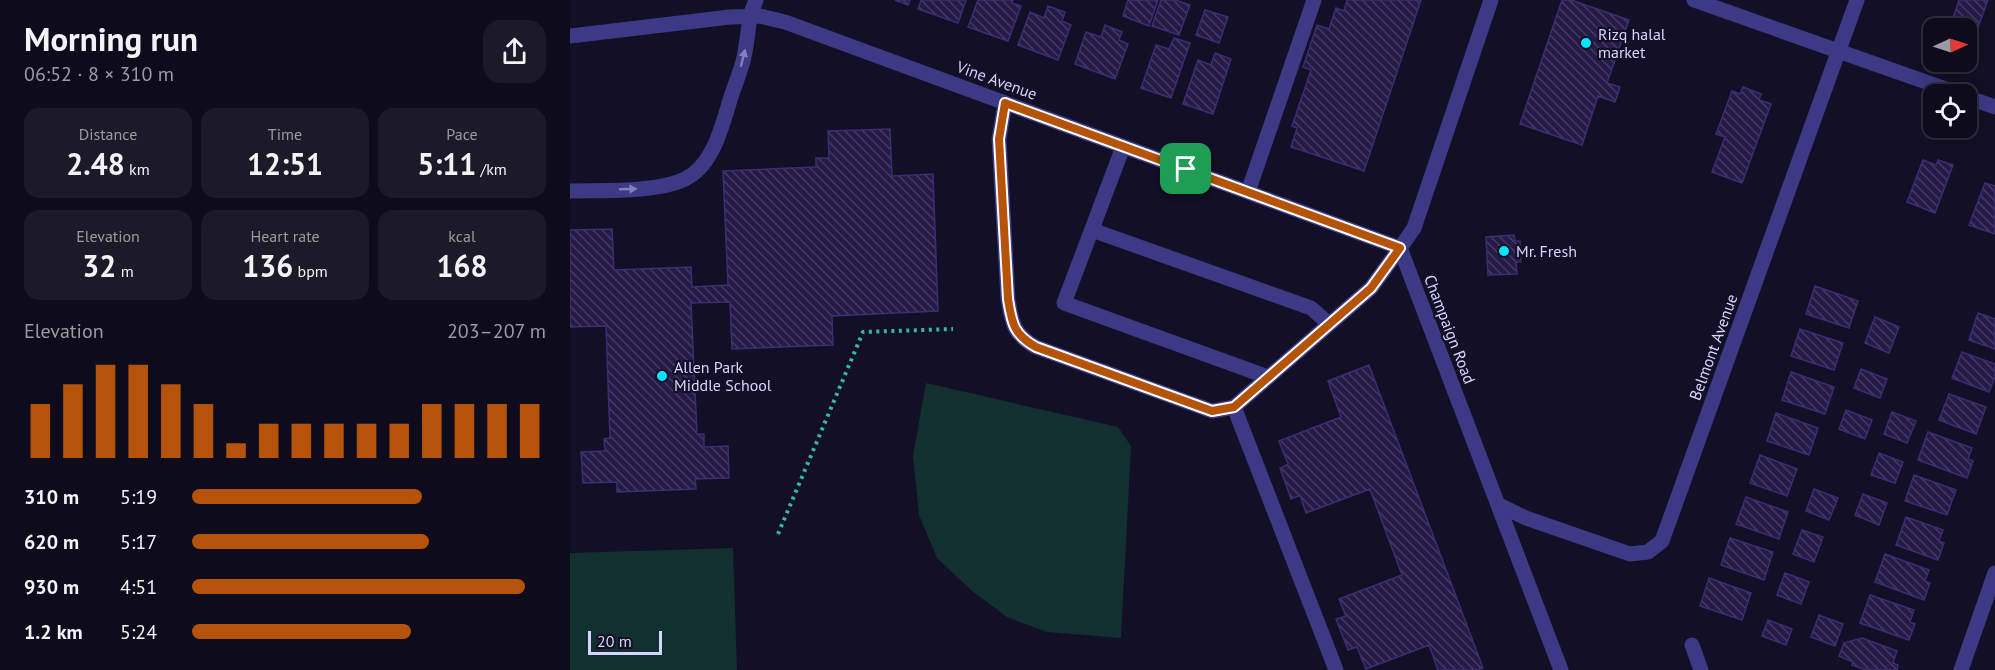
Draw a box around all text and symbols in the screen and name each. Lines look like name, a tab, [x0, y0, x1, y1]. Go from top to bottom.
text: Morning run	[24, 17, 198, 60]
north arrow	[1923, 18, 1977, 72]
map controls	[1923, 18, 1977, 138]
button: share	[483, 20, 546, 83]
place label: Rizq halal market	[1598, 24, 1666, 62]
marker: Rizq halal market	[1579, 36, 1593, 50]
one-way arrow	[738, 49, 748, 68]
street label: Vine Avenue	[953, 56, 1040, 104]
text: 06:52 · 8 × 310 m	[24, 61, 174, 87]
button: locate	[1923, 84, 1977, 138]
text: Distance	[79, 124, 137, 144]
text: Time	[268, 124, 302, 144]
text: Pace	[446, 124, 478, 144]
pin	[1160, 143, 1211, 194]
text: 2.48	[66, 144, 125, 183]
text: 12:51	[247, 144, 323, 183]
text: 5:11	[417, 144, 476, 183]
icon: arrive	[1169, 152, 1202, 185]
text: km	[125, 159, 150, 179]
text: /km	[476, 159, 507, 179]
one-way arrow	[619, 184, 638, 193]
text: Elevation	[76, 226, 140, 246]
text: Heart rate	[250, 226, 320, 246]
text: kcal	[448, 226, 476, 246]
place label: Mr. Fresh	[1516, 241, 1577, 261]
marker: Mr. Fresh	[1497, 244, 1511, 258]
text: 32	[82, 246, 116, 285]
text: 136	[242, 246, 293, 285]
text: 168	[436, 246, 488, 285]
text: m	[116, 261, 134, 281]
text: bpm	[293, 261, 328, 281]
street label: Champaign Road	[1420, 272, 1480, 386]
street label: Belmont Avenue	[1685, 291, 1741, 403]
text: Elevation	[24, 318, 104, 344]
text: 203–207 m	[447, 318, 546, 344]
place label: Allen Park Middle School	[674, 357, 772, 395]
marker: Allen Park Middle School	[655, 369, 669, 383]
text: 310 m	[24, 484, 79, 510]
text: 5:19	[120, 484, 157, 510]
text: 620 m	[24, 529, 79, 555]
text: 5:17	[120, 529, 157, 555]
text: 930 m	[24, 574, 79, 600]
text: 4:51	[120, 574, 157, 600]
text: 1.2 km	[24, 619, 83, 645]
text: 5:24	[120, 619, 157, 645]
scale bar	[588, 628, 662, 656]
text: 20 m	[597, 631, 632, 651]

